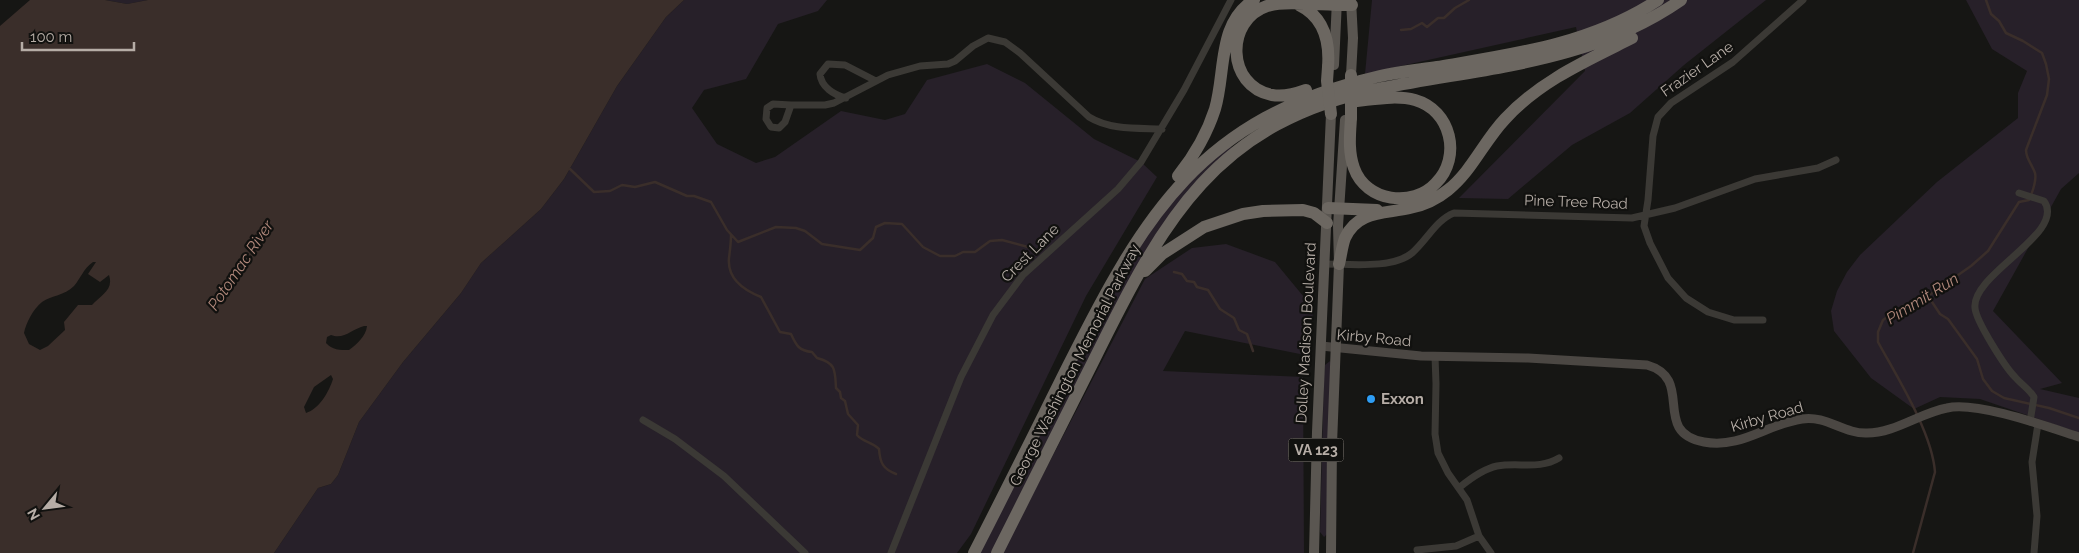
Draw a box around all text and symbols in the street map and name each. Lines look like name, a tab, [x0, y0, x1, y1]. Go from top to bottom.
scale bar	[22, 20, 135, 52]
text: 100 m	[30, 28, 72, 46]
street label: Frazier Lane	[1657, 37, 1737, 101]
street label: Pine Tree Road	[1524, 191, 1628, 213]
water label: Potomac River	[204, 216, 278, 314]
street label: Crest Lane	[997, 220, 1063, 286]
street label: George Washington Memorial Parkway	[1006, 241, 1144, 489]
street label: Dolley Madison Boulevard	[1292, 242, 1320, 424]
water label: Pimmit Run	[1883, 269, 1962, 328]
street label: Kirby Road	[1336, 326, 1412, 350]
place label: Exxon	[1381, 390, 1424, 408]
marker: Exxon	[1365, 393, 1377, 405]
street label: Kirby Road	[1729, 398, 1805, 436]
road number: VA 123	[1288, 438, 1344, 462]
north arrow	[20, 483, 70, 533]
text: N	[24, 506, 43, 523]

